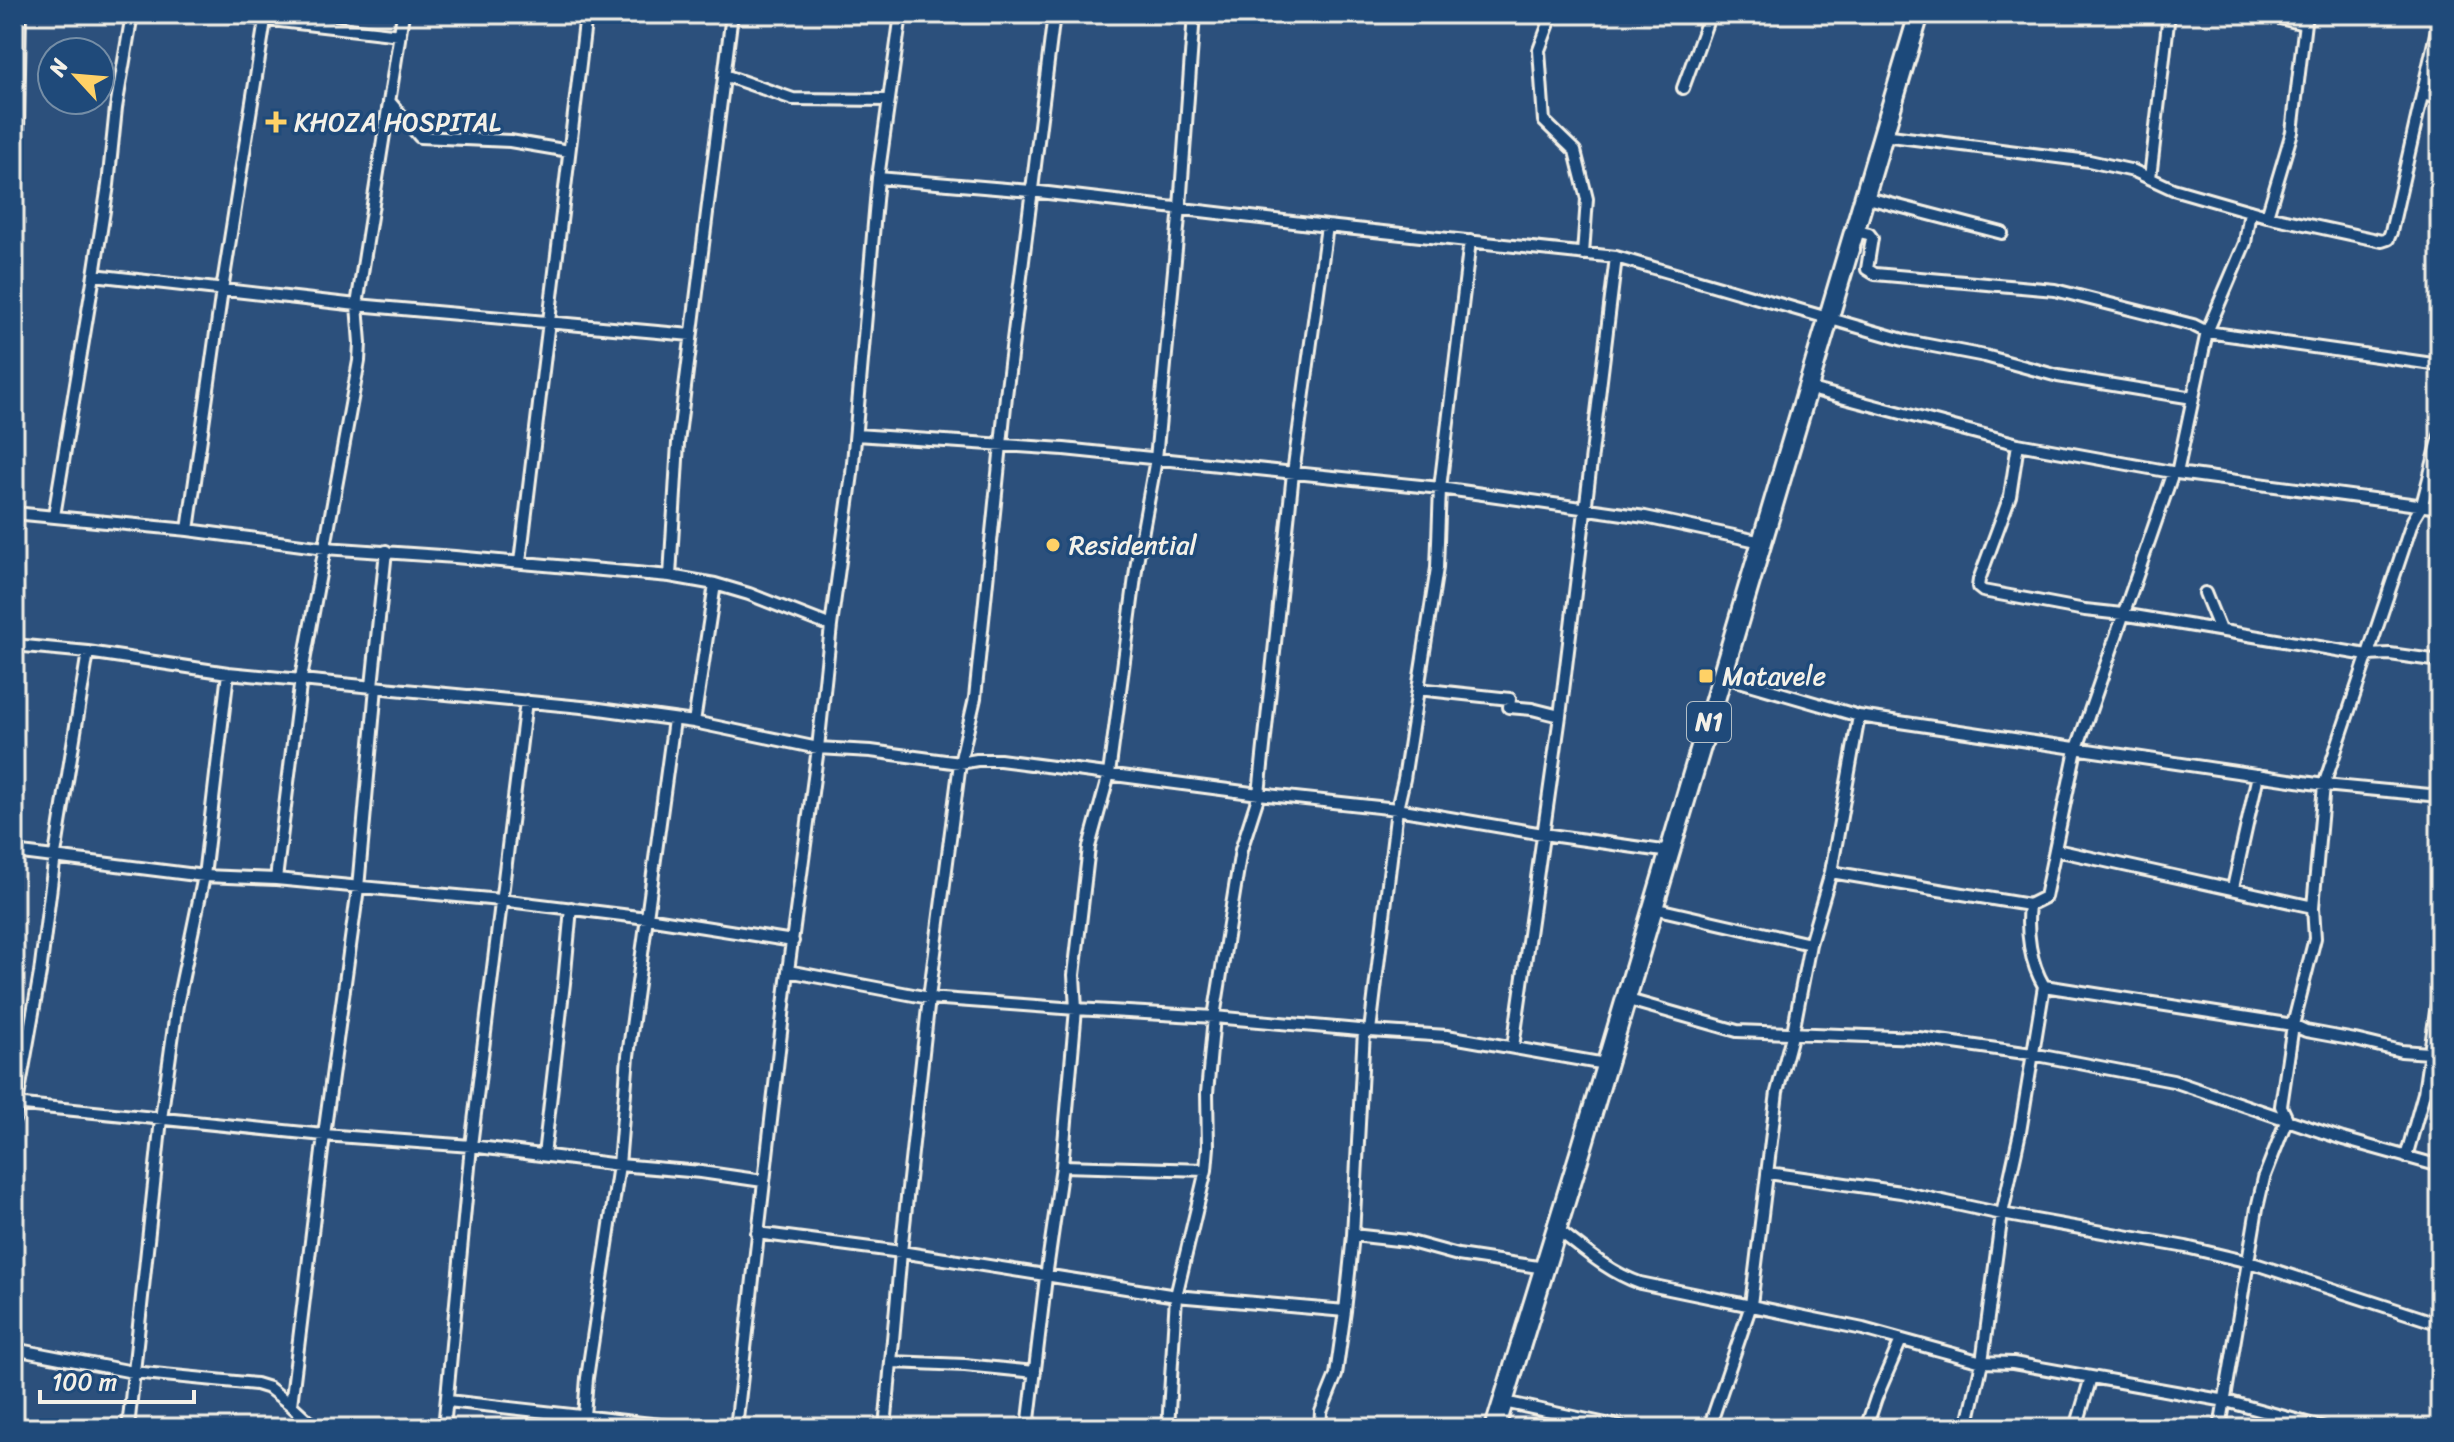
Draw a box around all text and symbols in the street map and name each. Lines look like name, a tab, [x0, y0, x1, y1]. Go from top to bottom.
north arrow	[36, 36, 116, 116]
text: N	[37, 51, 80, 84]
place label: KHOZA HOSPITAL	[294, 99, 501, 145]
marker: KHOZA HOSPITAL	[265, 111, 287, 133]
place label: Residential	[1069, 522, 1197, 568]
marker: Residential	[1044, 536, 1062, 554]
place label: Matavele	[1722, 653, 1826, 699]
marker: Matavele	[1697, 667, 1715, 685]
road number: N1	[1687, 702, 1731, 742]
scale bar	[40, 1354, 194, 1404]
text: 100 m	[52, 1361, 117, 1403]

